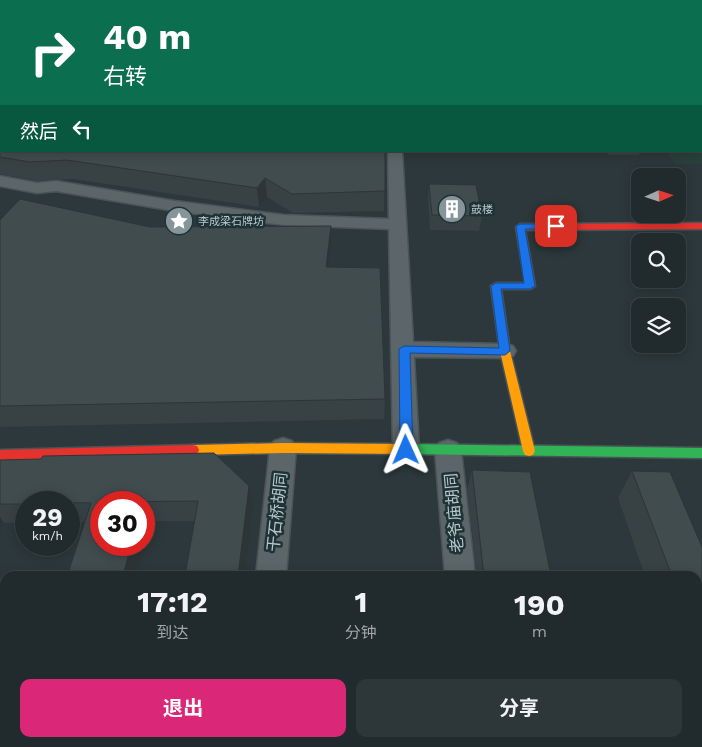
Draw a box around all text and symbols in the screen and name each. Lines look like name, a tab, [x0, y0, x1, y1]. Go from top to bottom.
text: 40 m	[103, 16, 191, 58]
icon: right	[20, 20, 85, 85]
text: 右转	[103, 64, 147, 89]
icon: left	[68, 115, 96, 143]
text: 然后	[20, 120, 58, 143]
north arrow	[631, 168, 686, 222]
map controls	[631, 168, 686, 353]
building icon: 鼓楼	[437, 194, 467, 224]
place label: 鼓楼	[471, 203, 493, 216]
pin	[535, 205, 577, 247]
place icon: 李成梁石牌坊	[164, 206, 194, 236]
icon: arrive	[542, 212, 570, 240]
place label: 李成梁石牌坊	[198, 215, 264, 228]
button: search	[631, 233, 686, 288]
button: layers	[631, 298, 686, 353]
position arrow	[379, 423, 431, 475]
street label: 干石桥胡同	[263, 471, 291, 553]
street label: 老爷庙胡同	[441, 472, 467, 554]
speed limit sign: 30	[90, 491, 155, 556]
text: 29	[32, 503, 63, 532]
text: km/h	[32, 529, 63, 543]
text: 17:12	[137, 584, 208, 619]
text: 1	[354, 584, 367, 619]
text: 190	[514, 587, 565, 622]
text: m	[532, 622, 547, 641]
text: 到达	[156, 623, 188, 642]
text: 分钟	[345, 623, 377, 642]
button: 退出	[20, 679, 346, 737]
button: 分享	[356, 679, 682, 737]

